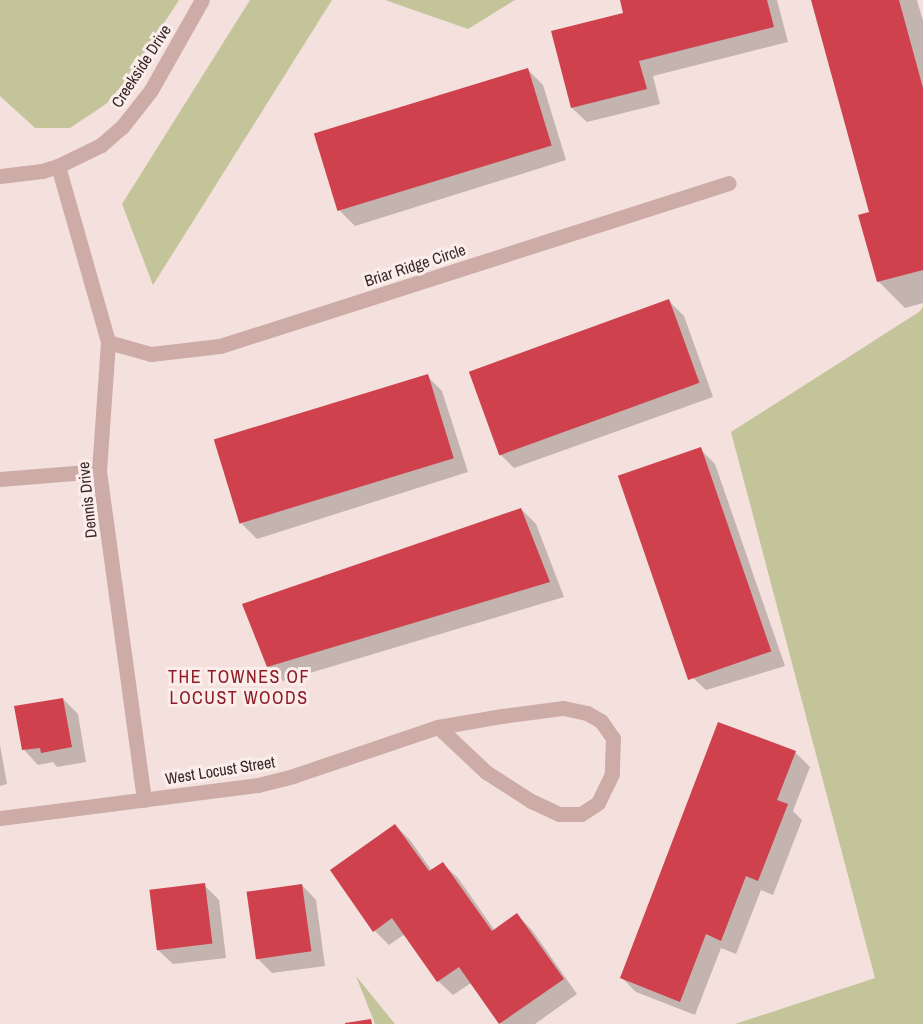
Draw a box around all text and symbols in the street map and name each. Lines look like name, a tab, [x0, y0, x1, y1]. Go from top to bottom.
street label: Creekside Drive	[107, 21, 175, 111]
street label: Briar Ridge Circle	[362, 240, 468, 290]
street label: Dennis Drive	[73, 461, 101, 539]
district label: THE TOWNES OF LOCUST WOODS	[168, 667, 310, 710]
street label: West Locust Street	[164, 752, 276, 788]

